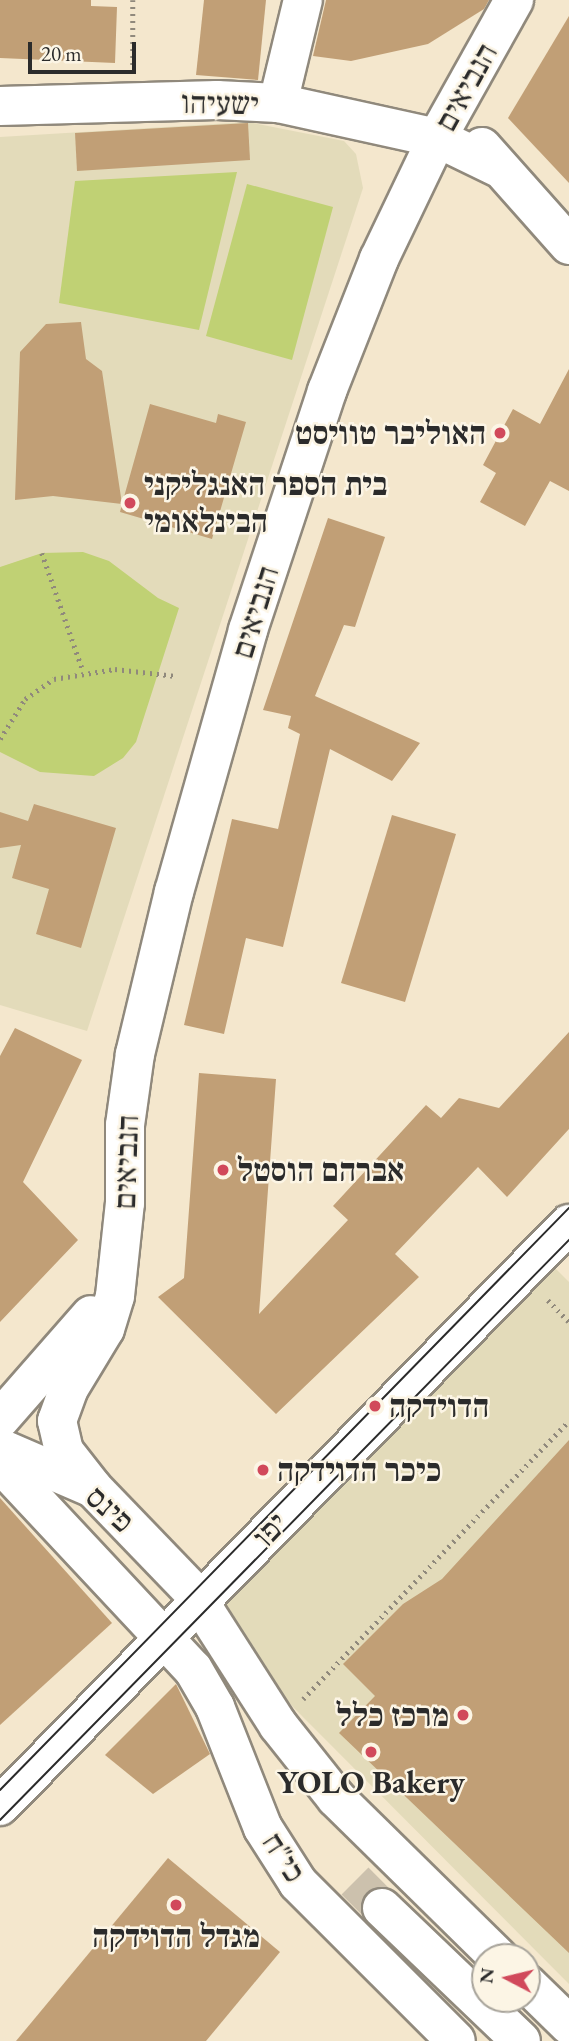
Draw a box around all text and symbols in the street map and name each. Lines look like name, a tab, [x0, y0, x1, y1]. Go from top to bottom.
scale bar	[32, 28, 140, 72]
street label: הנביאים	[426, 36, 506, 138]
text: 20 m	[41, 40, 82, 67]
street label: ישעיהו	[181, 83, 259, 123]
place label: האוליבר טוויסט	[295, 414, 486, 452]
marker: האוליבר טוויסט	[492, 425, 508, 441]
place label: בית הספר האנגליקני הבינלאומי	[144, 466, 388, 541]
marker: בית הספר האנגליקני הבינלאומי	[122, 495, 138, 511]
street label: הנביאים	[223, 561, 287, 663]
street label: הנביאים	[105, 1114, 147, 1210]
place label: אברהם הוסטל	[237, 1151, 405, 1189]
marker: אברהם הוסטל	[215, 1162, 231, 1178]
place label: הדוידקה	[389, 1387, 489, 1425]
marker: הדוידקה	[367, 1398, 383, 1414]
place label: כיכר הדוידקה	[277, 1451, 441, 1489]
marker: כיכר הדוידקה	[255, 1462, 271, 1478]
street label: פינס	[78, 1478, 142, 1540]
street label: יפו	[244, 1505, 296, 1555]
place label: מרכז כלל	[336, 1696, 449, 1734]
marker: מרכז כלל	[455, 1707, 471, 1723]
marker: YOLO Bakery	[363, 1744, 379, 1760]
place label: YOLO Bakery	[277, 1763, 465, 1801]
street label: כי"ח	[254, 1825, 314, 1889]
marker: מגדל הדוידקה	[168, 1897, 184, 1913]
place label: מגדל הדוידקה	[92, 1917, 260, 1955]
north arrow	[471, 1943, 541, 2013]
text: N	[473, 1966, 500, 1985]

